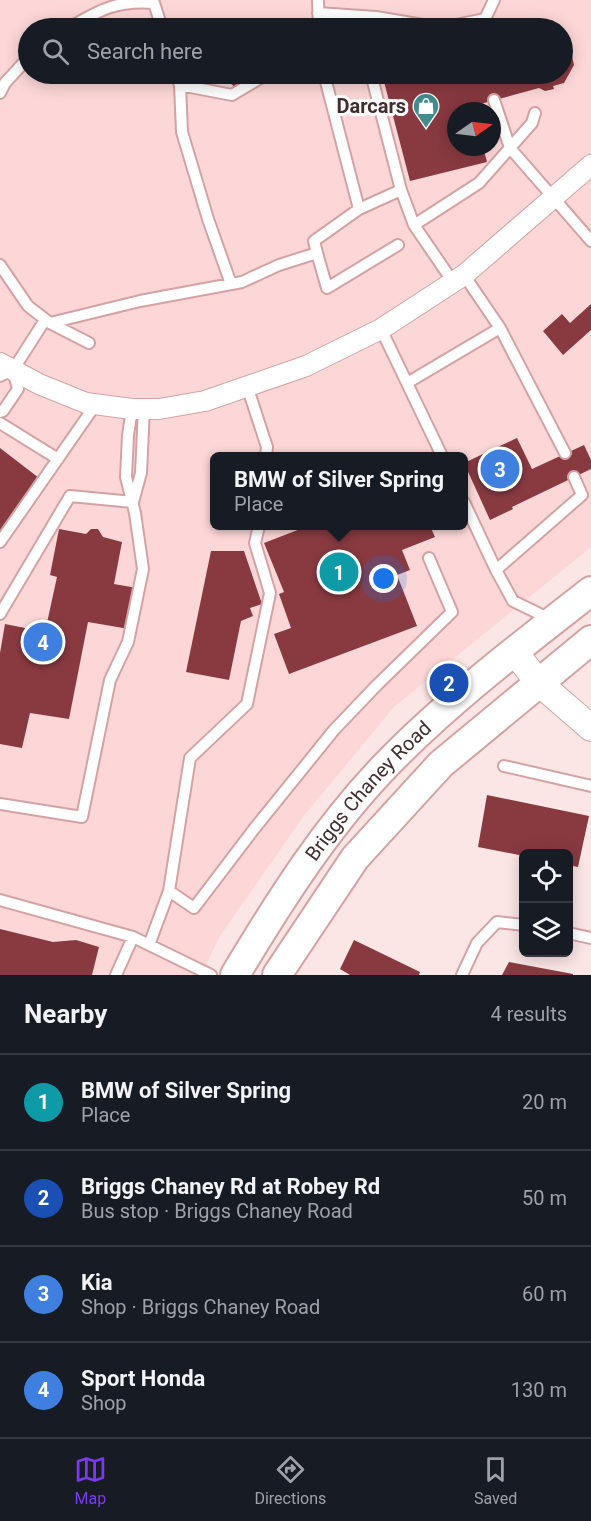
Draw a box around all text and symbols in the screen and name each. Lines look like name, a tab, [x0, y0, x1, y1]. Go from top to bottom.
search box	[18, 18, 573, 84]
icon: search	[39, 35, 72, 68]
text: Search here	[87, 39, 203, 64]
shop icon: Darcars	[411, 91, 441, 129]
place label: Darcars	[336, 94, 406, 118]
north arrow	[447, 102, 501, 156]
pin: 3	[480, 446, 520, 492]
popup	[210, 452, 468, 530]
text: BMW of Silver Spring	[234, 467, 444, 492]
text: Place	[234, 492, 283, 516]
pin: 1	[320, 550, 358, 594]
your location	[369, 564, 398, 593]
pin: 4	[24, 620, 63, 664]
pin: 2	[430, 660, 468, 706]
street label: Briggs Chaney Road	[300, 716, 436, 865]
map controls	[519, 849, 573, 957]
button: locate	[519, 849, 573, 903]
button: layers	[519, 903, 573, 957]
text: Nearby	[24, 999, 107, 1029]
text: 4 results	[491, 1002, 567, 1026]
text: BMW of Silver Spring	[81, 1078, 291, 1103]
text: 1	[38, 1090, 49, 1114]
text: 20 m	[522, 1090, 567, 1114]
text: Place	[81, 1103, 130, 1127]
text: Briggs Chaney Rd at Robey Rd	[81, 1174, 380, 1199]
text: 2	[38, 1186, 49, 1210]
text: 50 m	[522, 1186, 567, 1210]
text: Bus stop · Briggs Chaney Road	[81, 1199, 353, 1223]
text: Kia	[81, 1270, 113, 1295]
text: 3	[38, 1282, 49, 1306]
text: 60 m	[522, 1282, 567, 1306]
text: Shop · Briggs Chaney Road	[81, 1295, 320, 1319]
text: Sport Honda	[81, 1366, 205, 1391]
text: 4	[38, 1378, 49, 1402]
text: 130 m	[511, 1378, 567, 1402]
text: Shop	[81, 1391, 127, 1415]
tab: Map	[74, 1453, 107, 1508]
tab: Directions	[254, 1453, 326, 1508]
tab: Saved	[474, 1453, 517, 1508]

